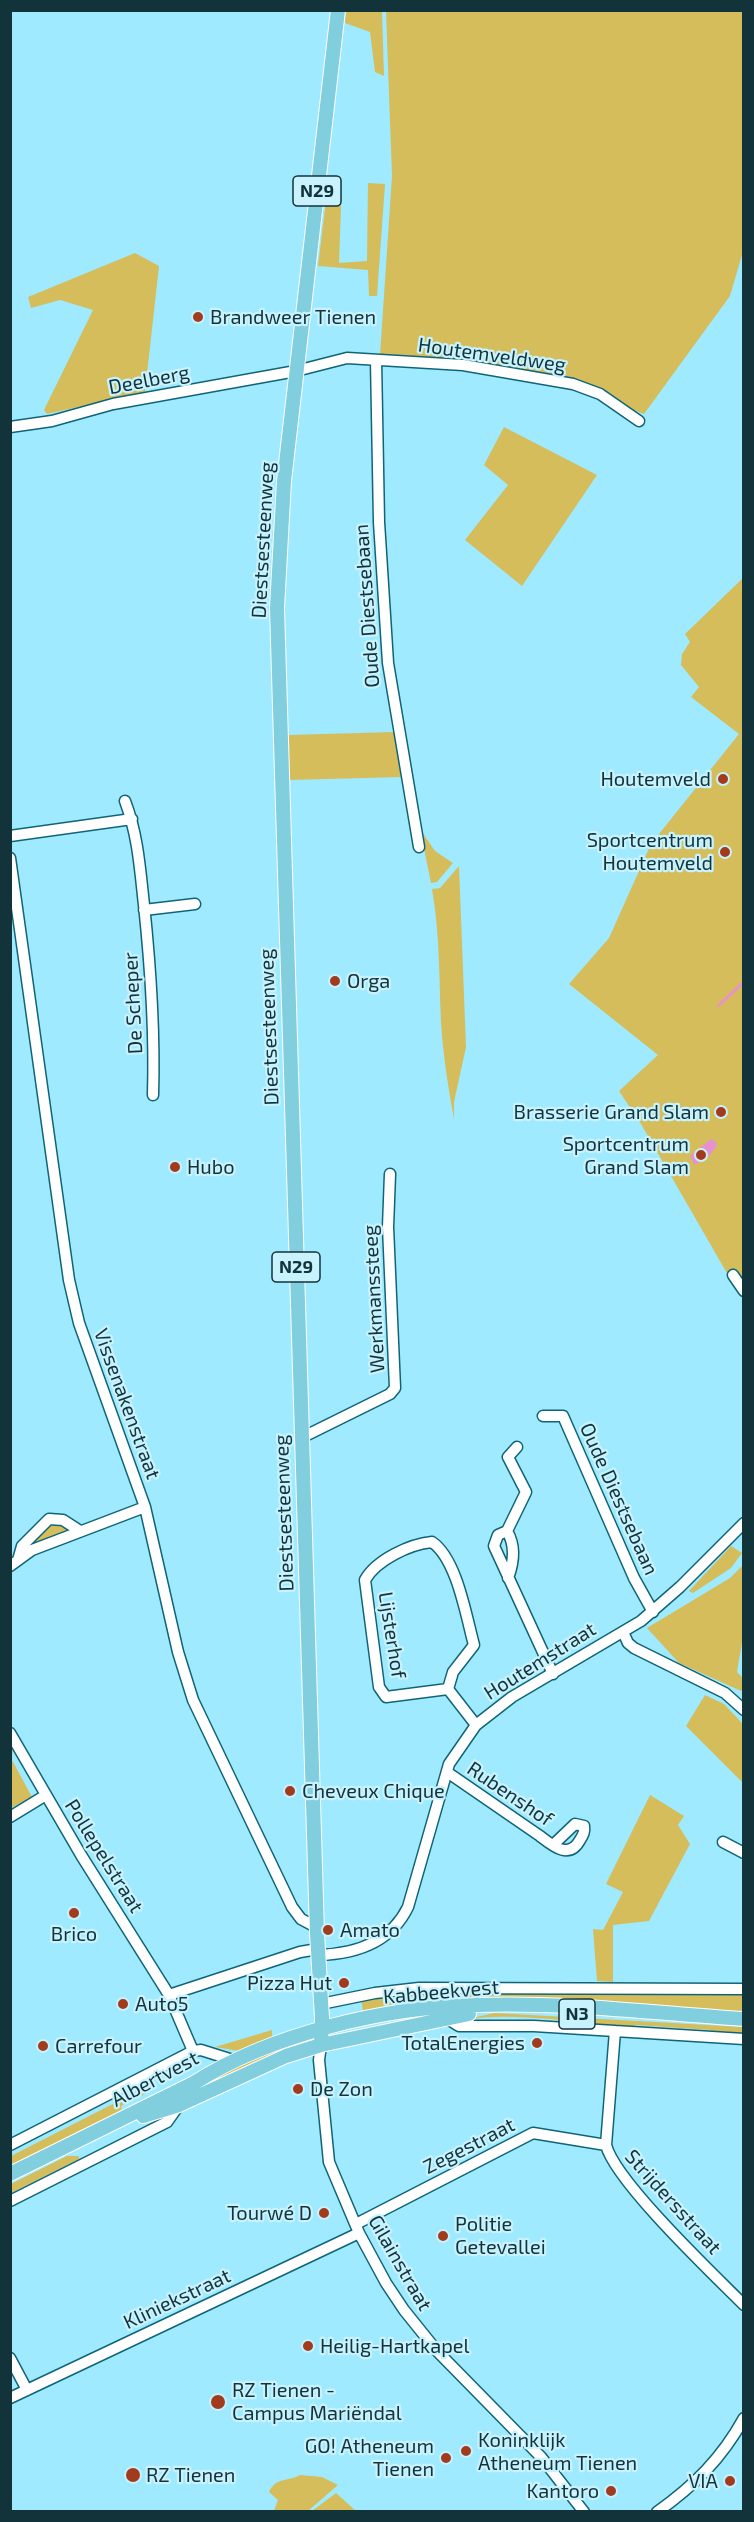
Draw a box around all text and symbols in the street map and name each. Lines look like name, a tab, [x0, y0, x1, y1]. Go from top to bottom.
road number: N29	[293, 176, 341, 206]
place label: Brandweer Tienen	[210, 305, 376, 329]
marker: Brandweer Tienen	[191, 310, 205, 324]
street label: Houtemveldweg	[417, 333, 567, 377]
street label: Deelberg	[106, 360, 192, 400]
street label: Diestsesteenweg	[247, 461, 279, 619]
street label: Oude Diestsebaan	[349, 523, 385, 689]
place label: Houtemveld	[600, 767, 711, 791]
marker: Houtemveld	[716, 772, 730, 786]
place label: Sportcentrum Houtemveld	[587, 828, 713, 875]
marker: Sportcentrum Houtemveld	[718, 845, 732, 859]
street label: Diestsesteenweg	[254, 948, 284, 1106]
street label: De Scheper	[118, 951, 148, 1055]
place label: Orga	[347, 969, 390, 993]
marker: Orga	[328, 974, 342, 988]
place label: Brasserie Grand Slam	[514, 1100, 709, 1124]
marker: Brasserie Grand Slam	[714, 1105, 728, 1119]
place label: Sportcentrum Grand Slam	[563, 1132, 689, 1179]
marker: Sportcentrum Grand Slam	[694, 1148, 708, 1162]
place label: Hubo	[187, 1155, 235, 1179]
marker: Hubo	[168, 1160, 182, 1174]
street label: Werkmanssteeg	[358, 1224, 390, 1374]
road number: N29	[272, 1252, 320, 1282]
street label: Vissenakenstraat	[89, 1325, 165, 1483]
street label: Oude Diestsebaan	[575, 1419, 663, 1579]
street label: Diestsesteenweg	[269, 1434, 299, 1592]
street label: Lijsterhof	[373, 1590, 411, 1680]
street label: Houtemstraat	[480, 1617, 600, 1705]
street label: Rubenshof	[463, 1757, 557, 1831]
place label: Cheveux Chique	[302, 1779, 445, 1803]
marker: Cheveux Chique	[283, 1784, 297, 1798]
street label: Pollepelstraat	[60, 1795, 148, 1917]
marker: Brico	[67, 1906, 81, 1920]
place label: Amato	[340, 1918, 400, 1942]
place label: Brico	[51, 1922, 97, 1946]
marker: Amato	[321, 1923, 335, 1937]
place label: Pizza Hut	[247, 1971, 332, 1995]
street label: Kabbeekvest	[382, 1975, 500, 2009]
marker: Pizza Hut	[337, 1976, 351, 1990]
place label: Auto5	[135, 1992, 189, 2016]
marker: Auto5	[116, 1997, 130, 2011]
road number: N3	[559, 1999, 595, 2029]
place label: TotalEnergies	[401, 2031, 525, 2055]
place label: Carrefour	[55, 2034, 142, 2058]
marker: TotalEnergies	[530, 2036, 544, 2050]
marker: Carrefour	[36, 2039, 50, 2053]
street label: Albertvest	[107, 2046, 203, 2112]
place label: De Zon	[310, 2077, 373, 2101]
marker: De Zon	[291, 2082, 305, 2096]
street label: Zegestraat	[419, 2113, 519, 2179]
street label: Strijdersstraat	[620, 2145, 726, 2259]
place label: Tourwé D	[227, 2201, 312, 2225]
marker: Tourwé D	[317, 2206, 331, 2220]
street label: Gilainstraat	[363, 2211, 437, 2315]
place label: Politie Getevallei	[455, 2212, 546, 2259]
marker: Politie Getevallei	[436, 2229, 450, 2243]
street label: Kliniekstraat	[120, 2264, 234, 2334]
place label: Heilig-Hartkapel	[320, 2334, 470, 2358]
marker: Heilig-Hartkapel	[301, 2339, 315, 2353]
place label: RZ Tienen - Campus Mariëndal	[232, 2378, 402, 2425]
marker: RZ Tienen - Campus Mariëndal	[209, 2393, 227, 2411]
place label: Koninklijk Atheneum Tienen	[478, 2428, 637, 2475]
place label: GO! Atheneum Tienen	[305, 2434, 434, 2481]
marker: Koninklijk Atheneum Tienen	[459, 2444, 473, 2458]
marker: GO! Atheneum Tienen	[439, 2451, 453, 2465]
place label: RZ Tienen	[146, 2463, 235, 2487]
marker: RZ Tienen	[124, 2466, 142, 2484]
place label: VIA	[688, 2469, 718, 2493]
marker: VIA	[723, 2474, 737, 2488]
place label: Kantoro	[526, 2479, 599, 2503]
marker: Kantoro	[604, 2484, 618, 2498]

